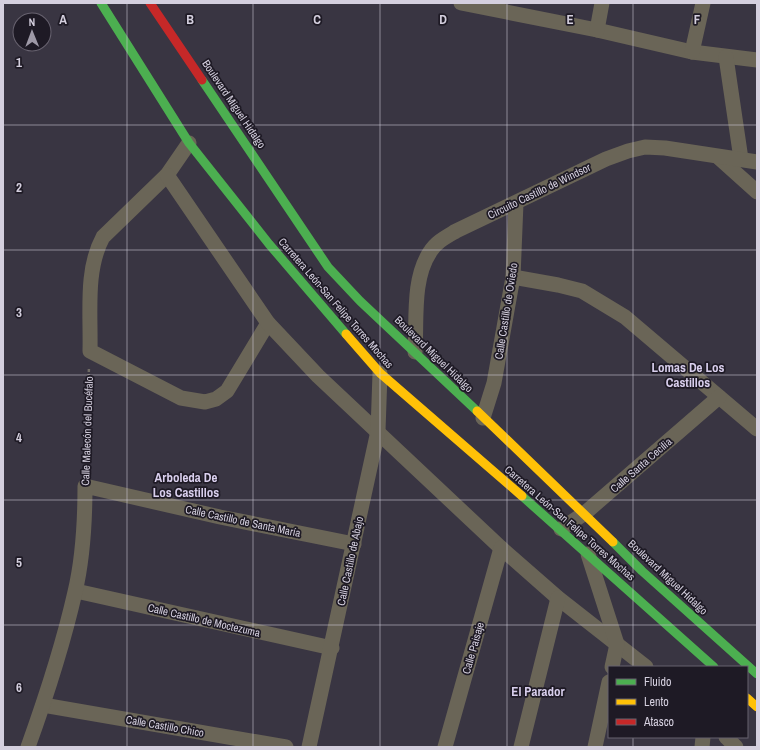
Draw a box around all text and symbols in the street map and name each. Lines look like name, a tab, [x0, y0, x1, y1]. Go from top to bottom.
text: A	[59, 11, 67, 28]
text: B	[186, 11, 194, 28]
text: C	[313, 11, 321, 28]
text: D	[439, 11, 447, 28]
text: E	[566, 11, 574, 28]
text: F	[694, 11, 701, 28]
north arrow	[12, 12, 52, 52]
text: N	[28, 15, 35, 29]
text: 1	[16, 54, 22, 71]
street label: Boulevard Miguel Hidalgo	[199, 57, 269, 151]
street label: Circuito Castillo de Windsor	[485, 160, 593, 222]
text: 2	[16, 179, 22, 196]
street label: Carretera León-San Felipe Torres Mochas	[275, 235, 397, 371]
street label: Calle Castillo de Oviedo	[491, 262, 521, 360]
text: 3	[16, 304, 22, 321]
street label: Boulevard Miguel Hidalgo	[392, 313, 476, 395]
district label: Lomas De Los Castillos	[652, 359, 724, 391]
street label: Calle Malecón del Bucéfalo	[78, 376, 96, 486]
text: 4	[16, 429, 22, 446]
street label: Calle Santa Cecilia	[607, 434, 675, 496]
street label: Carretera León-San Felipe Torres Mochas	[502, 462, 638, 584]
district label: Arboleda De Los Castillos	[153, 469, 219, 501]
street label: Calle Castillo de Santa María	[184, 502, 302, 540]
street label: Calle Castillo de Abajo	[334, 515, 366, 607]
street label: Boulevard Miguel Hidalgo	[625, 536, 711, 618]
text: 5	[16, 554, 22, 571]
street label: Calle Castillo de Moctezuma	[146, 600, 262, 640]
street label: Calle Paisaje	[459, 621, 487, 675]
legend	[608, 666, 748, 738]
text: Fluido	[644, 674, 671, 690]
text: 6	[16, 679, 22, 696]
district label: El Parador	[511, 683, 566, 700]
text: Lento	[644, 694, 669, 710]
street label: Calle Castillo Chico	[125, 712, 205, 740]
text: Atasco	[643, 714, 674, 730]

